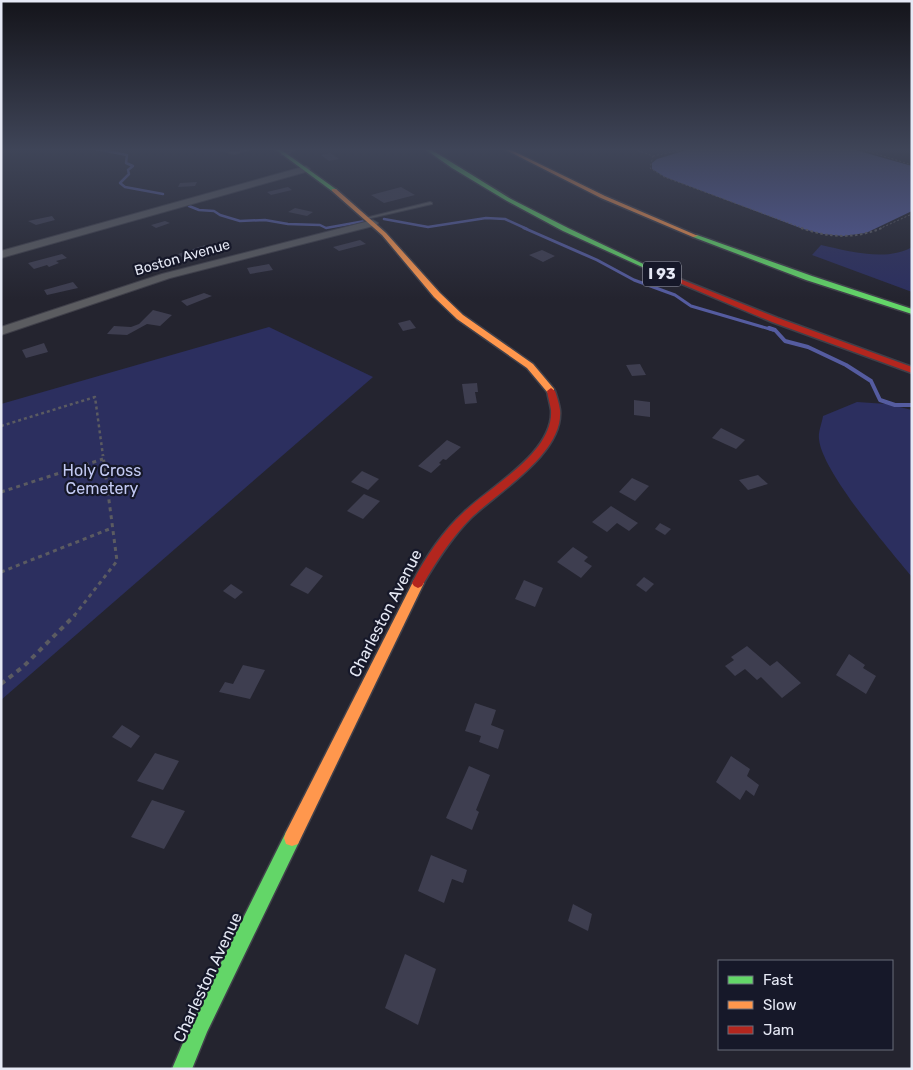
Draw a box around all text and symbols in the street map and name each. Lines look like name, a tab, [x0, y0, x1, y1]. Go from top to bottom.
street label: Boston Avenue	[132, 236, 232, 279]
road number: I 93	[643, 262, 681, 286]
park label: Holy Cross Cemetery	[63, 461, 141, 498]
street label: Charleston Avenue	[345, 546, 426, 680]
street label: Charleston Avenue	[169, 909, 246, 1045]
legend	[718, 960, 893, 1050]
text: Fast	[763, 971, 793, 989]
text: Slow	[763, 996, 796, 1014]
text: Jam	[763, 1021, 794, 1039]

